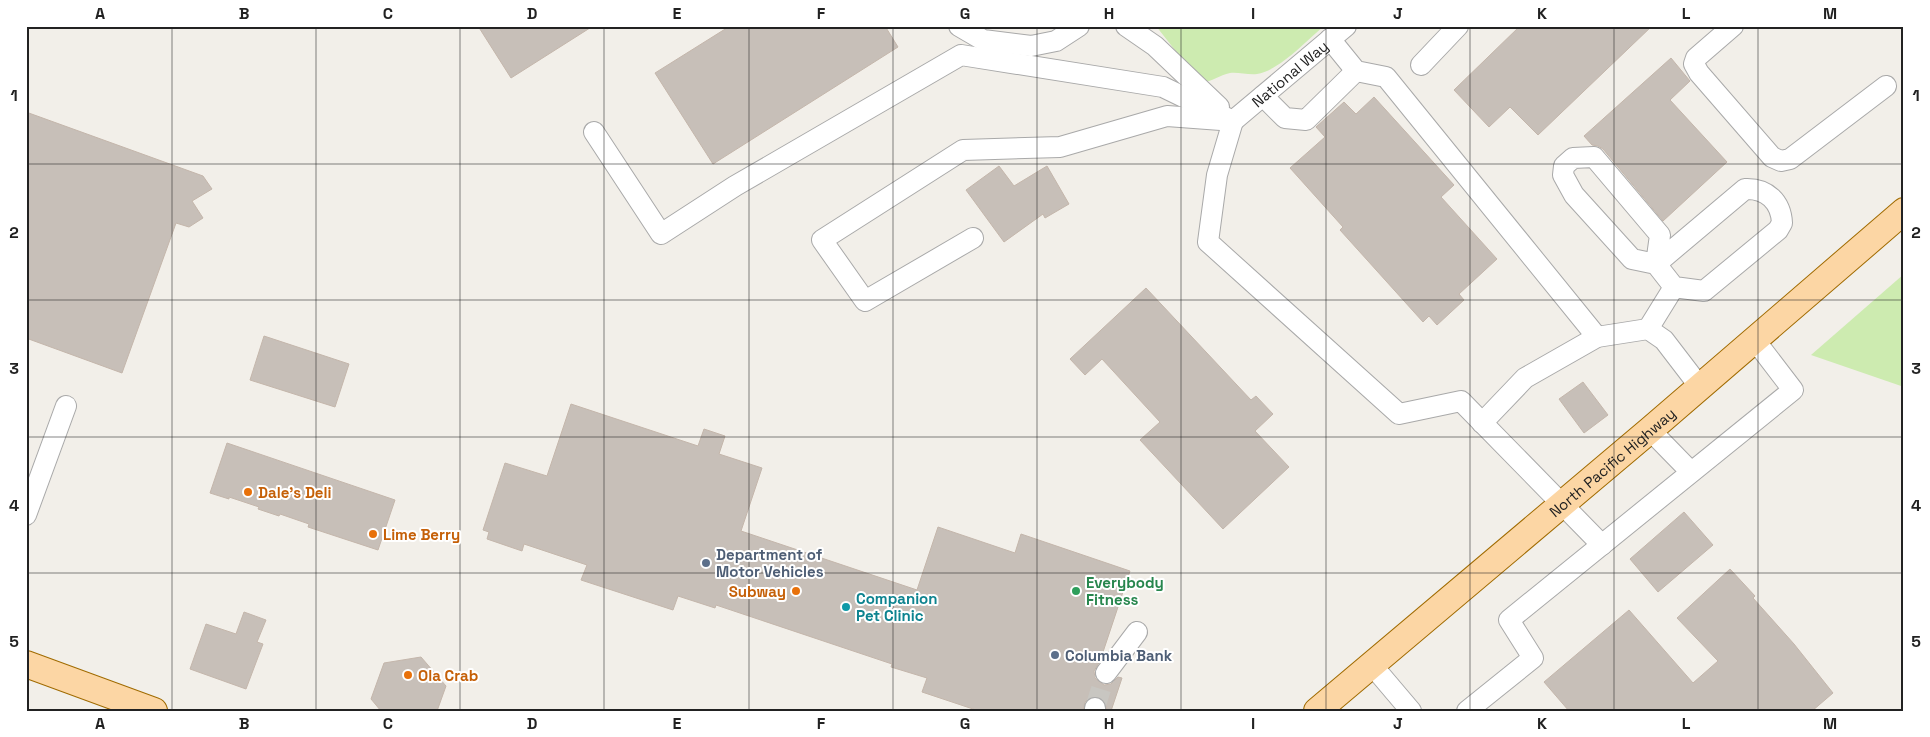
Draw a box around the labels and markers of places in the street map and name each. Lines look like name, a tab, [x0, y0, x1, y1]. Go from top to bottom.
place label: Dale's Deli	[258, 483, 332, 502]
marker: Dale's Deli	[242, 486, 254, 498]
place label: Lime Berry	[383, 525, 460, 544]
marker: Lime Berry	[367, 528, 379, 540]
place label: Department of Motor Vehicles	[716, 545, 824, 581]
marker: Department of Motor Vehicles	[700, 557, 712, 569]
place label: Everybody Fitness	[1086, 573, 1164, 609]
place label: Subway	[729, 582, 786, 601]
marker: Subway	[790, 585, 802, 597]
marker: Everybody Fitness	[1070, 585, 1082, 597]
place label: Companion Pet Clinic	[856, 589, 938, 625]
marker: Companion Pet Clinic	[840, 601, 852, 613]
place label: Columbia Bank	[1065, 646, 1173, 665]
marker: Columbia Bank	[1049, 649, 1061, 661]
place label: Ola Crab	[418, 666, 478, 685]
marker: Ola Crab	[402, 669, 414, 681]

